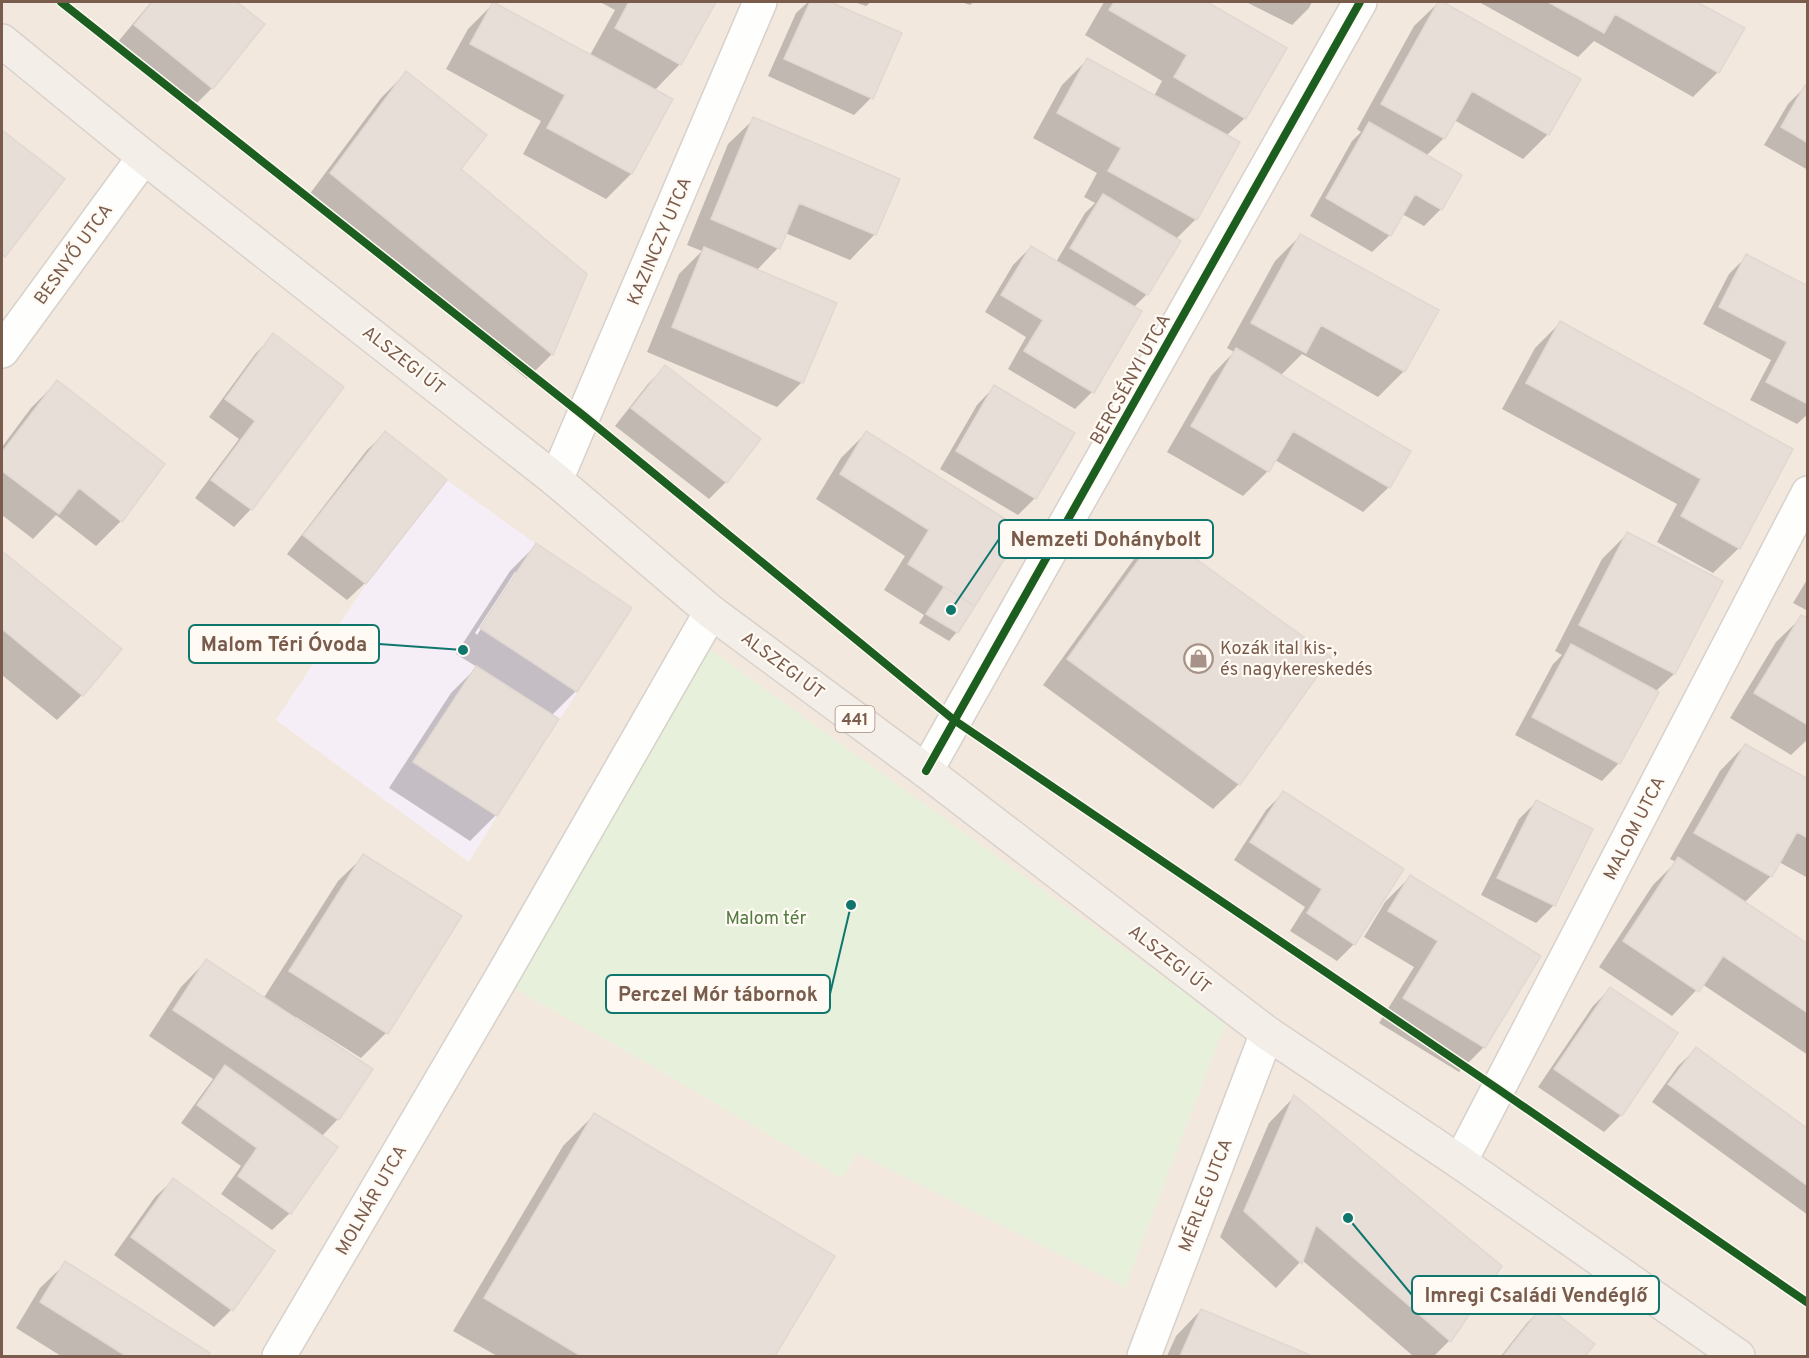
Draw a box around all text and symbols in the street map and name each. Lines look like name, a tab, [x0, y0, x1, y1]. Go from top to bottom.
street label: KAZINCZY UTCA	[623, 174, 698, 309]
street label: BESNYŐ UTCA	[28, 199, 119, 310]
street label: BERCSÉNYI UTCA	[1084, 309, 1177, 449]
street label: ALSZEGI ÚT	[357, 320, 450, 401]
callout: Nemzeti Dohánybolt	[999, 520, 1213, 558]
text: Nemzeti Dohánybolt	[1011, 528, 1202, 554]
callout: Malom Téri Óvoda	[189, 625, 379, 663]
street label: ALSZEGI ÚT	[736, 626, 830, 705]
text: Malom Téri Óvoda	[201, 631, 367, 659]
place label: Kozák ital kis-, és nagykereskedés	[1220, 638, 1373, 682]
shop icon: Kozák ital kis-, és nagykereskedés	[1183, 642, 1215, 674]
road number: 441	[836, 706, 874, 732]
street label: MALOM UTCA	[1599, 773, 1671, 884]
park label: Malom tér	[726, 908, 806, 931]
street label: ALSZEGI ÚT	[1123, 919, 1216, 1000]
callout: Perczel Mór tábornok	[606, 975, 830, 1013]
text: Perczel Mór tábornok	[618, 983, 818, 1009]
street label: MÉRLEG UTCA	[1172, 1135, 1239, 1256]
street label: MOLNÁR UTCA	[330, 1140, 413, 1260]
callout: Imregi Családi Vendéglő	[1412, 1276, 1659, 1314]
text: Imregi Családi Vendéglő	[1424, 1284, 1649, 1310]

